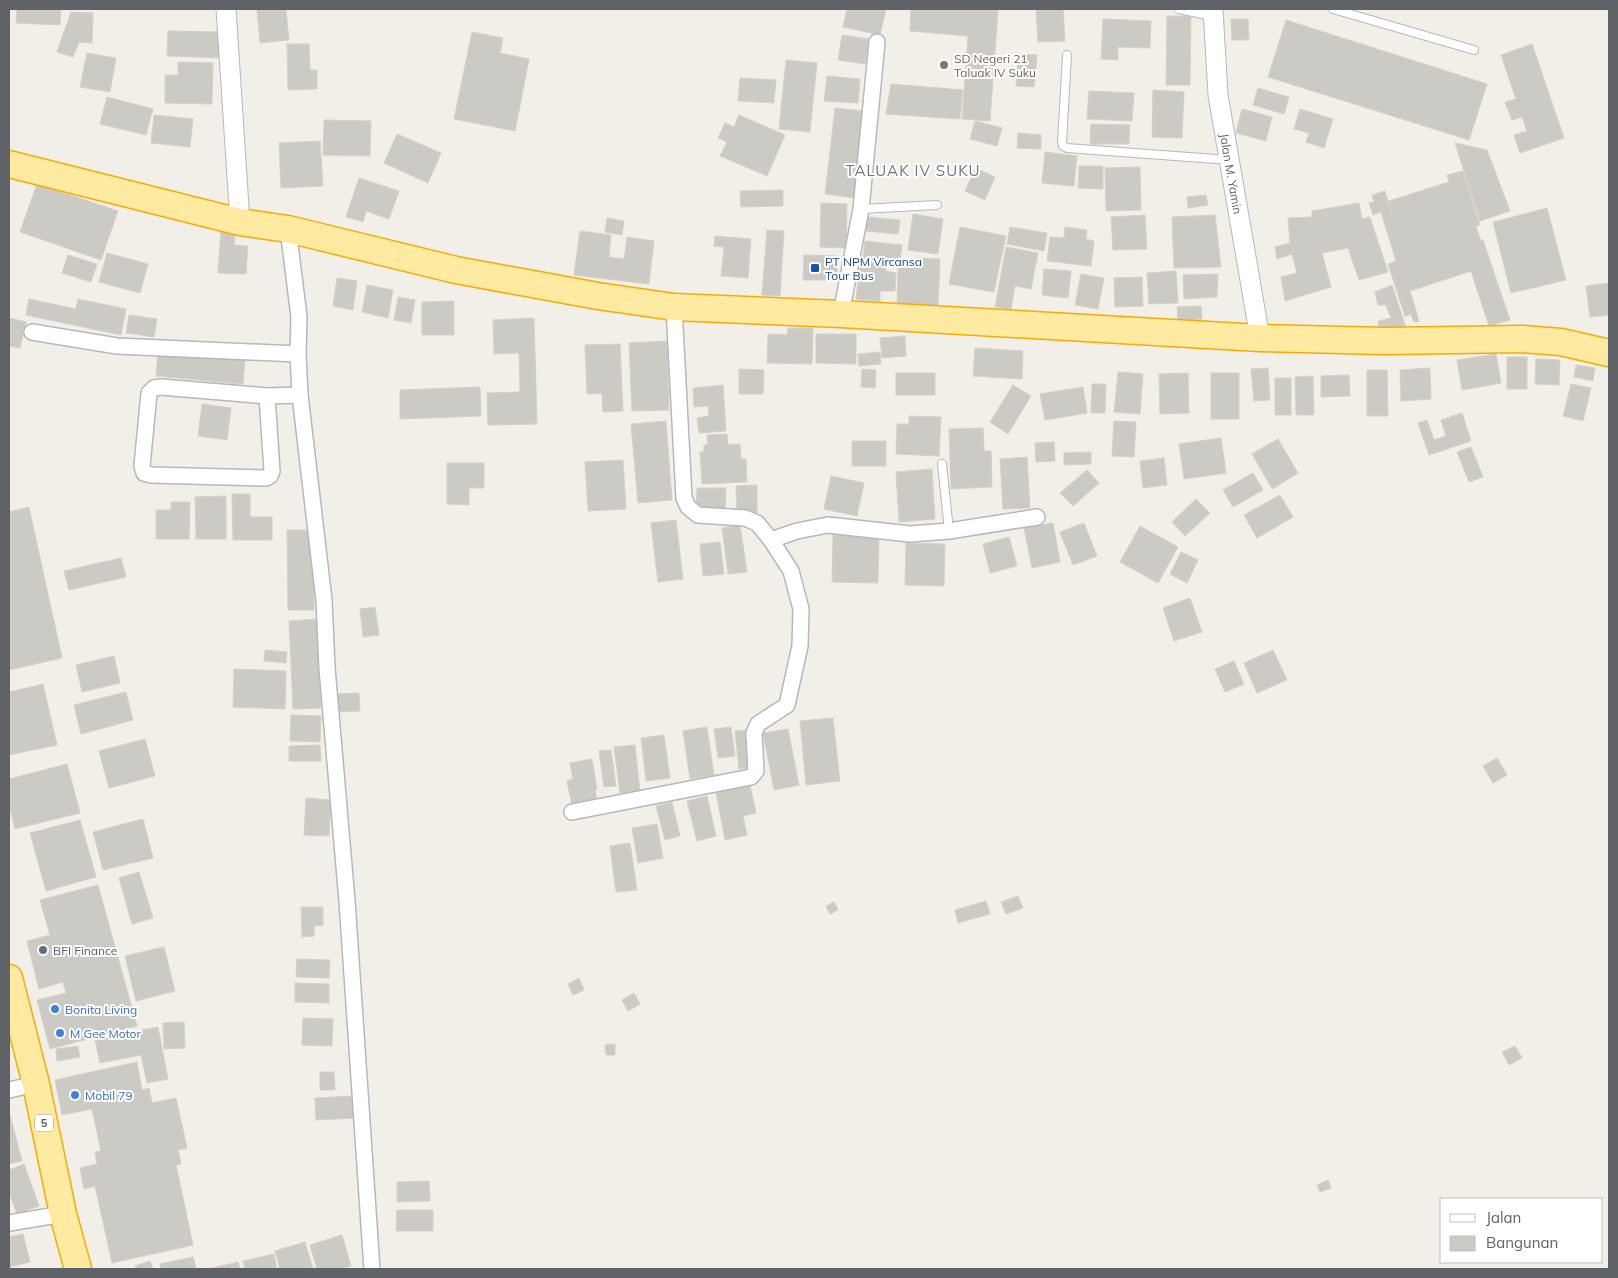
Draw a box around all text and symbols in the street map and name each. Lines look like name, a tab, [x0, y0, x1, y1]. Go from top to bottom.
place label: SD Negeri 21 Taluak IV Suku	[954, 51, 1036, 80]
marker: SD Negeri 21 Taluak IV Suku	[938, 59, 950, 71]
street label: Jalan M. Yamin	[1217, 132, 1246, 215]
district label: TALUAK IV SUKU	[846, 161, 980, 180]
place label: PT NPM Vircansa Tour Bus	[825, 254, 922, 283]
marker: PT NPM Vircansa Tour Bus	[809, 262, 821, 274]
place label: BFI Finance	[53, 943, 117, 958]
marker: BFI Finance	[37, 944, 49, 956]
place label: Bonita Living	[65, 1002, 137, 1017]
marker: Bonita Living	[49, 1003, 61, 1015]
place label: M Gee Motor	[70, 1026, 141, 1041]
marker: M Gee Motor	[54, 1027, 66, 1039]
place label: Mobil 79	[85, 1088, 133, 1103]
marker: Mobil 79	[69, 1089, 81, 1101]
road number: 5	[35, 1114, 53, 1132]
legend	[1440, 1198, 1603, 1263]
text: Jalan	[1486, 1208, 1521, 1227]
text: Bangunan	[1486, 1233, 1558, 1252]

